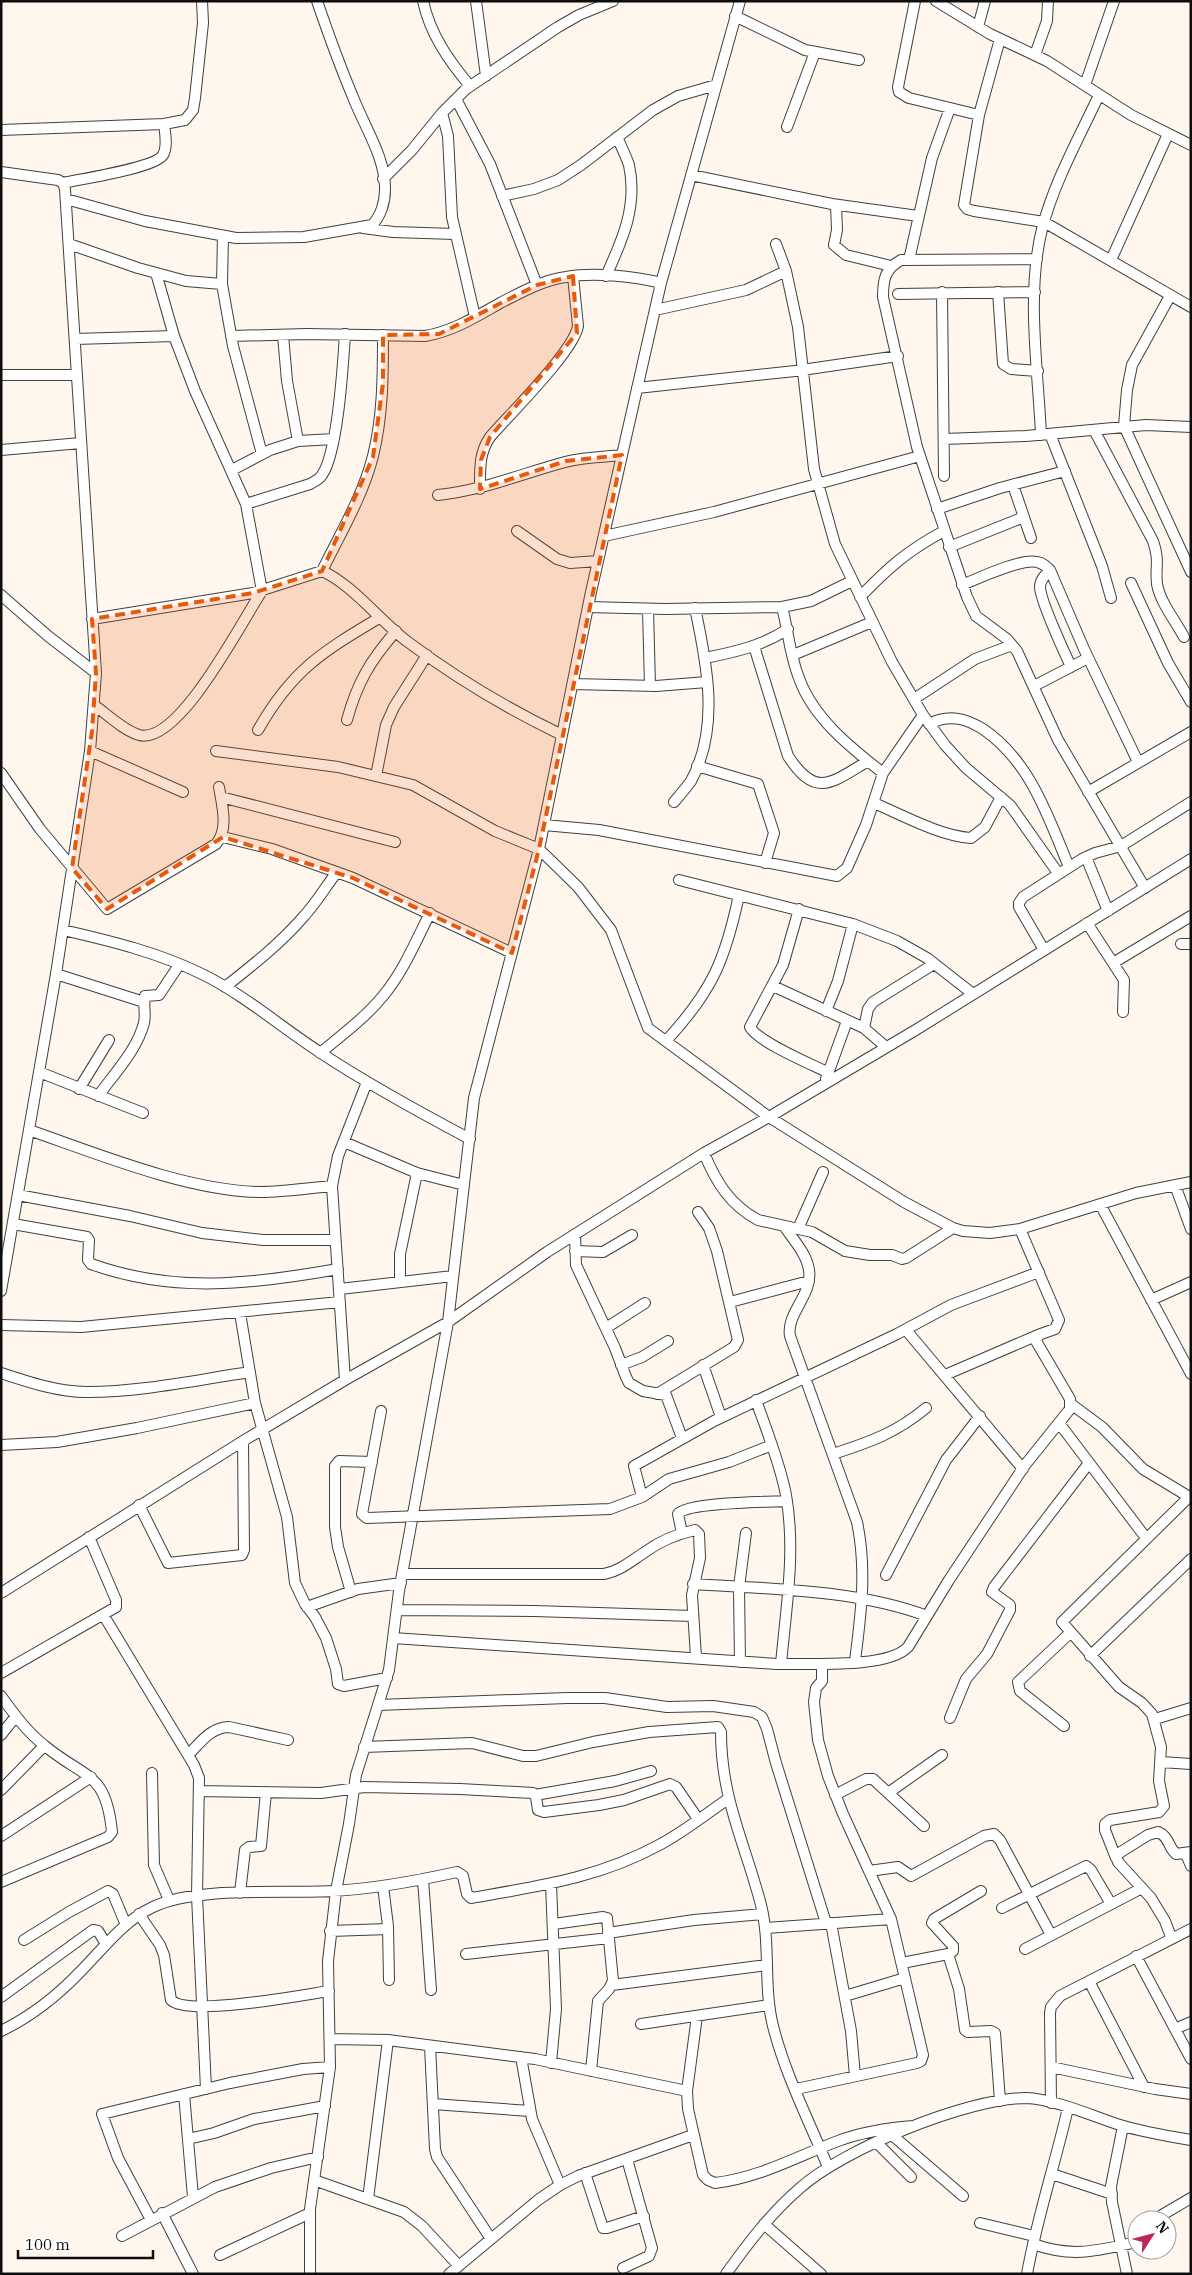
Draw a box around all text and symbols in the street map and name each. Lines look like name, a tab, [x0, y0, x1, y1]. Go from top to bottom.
north arrow	[1127, 2210, 1177, 2260]
text: N	[1152, 2218, 1173, 2237]
scale bar	[18, 2228, 152, 2260]
text: 100 m	[25, 2235, 70, 2254]

